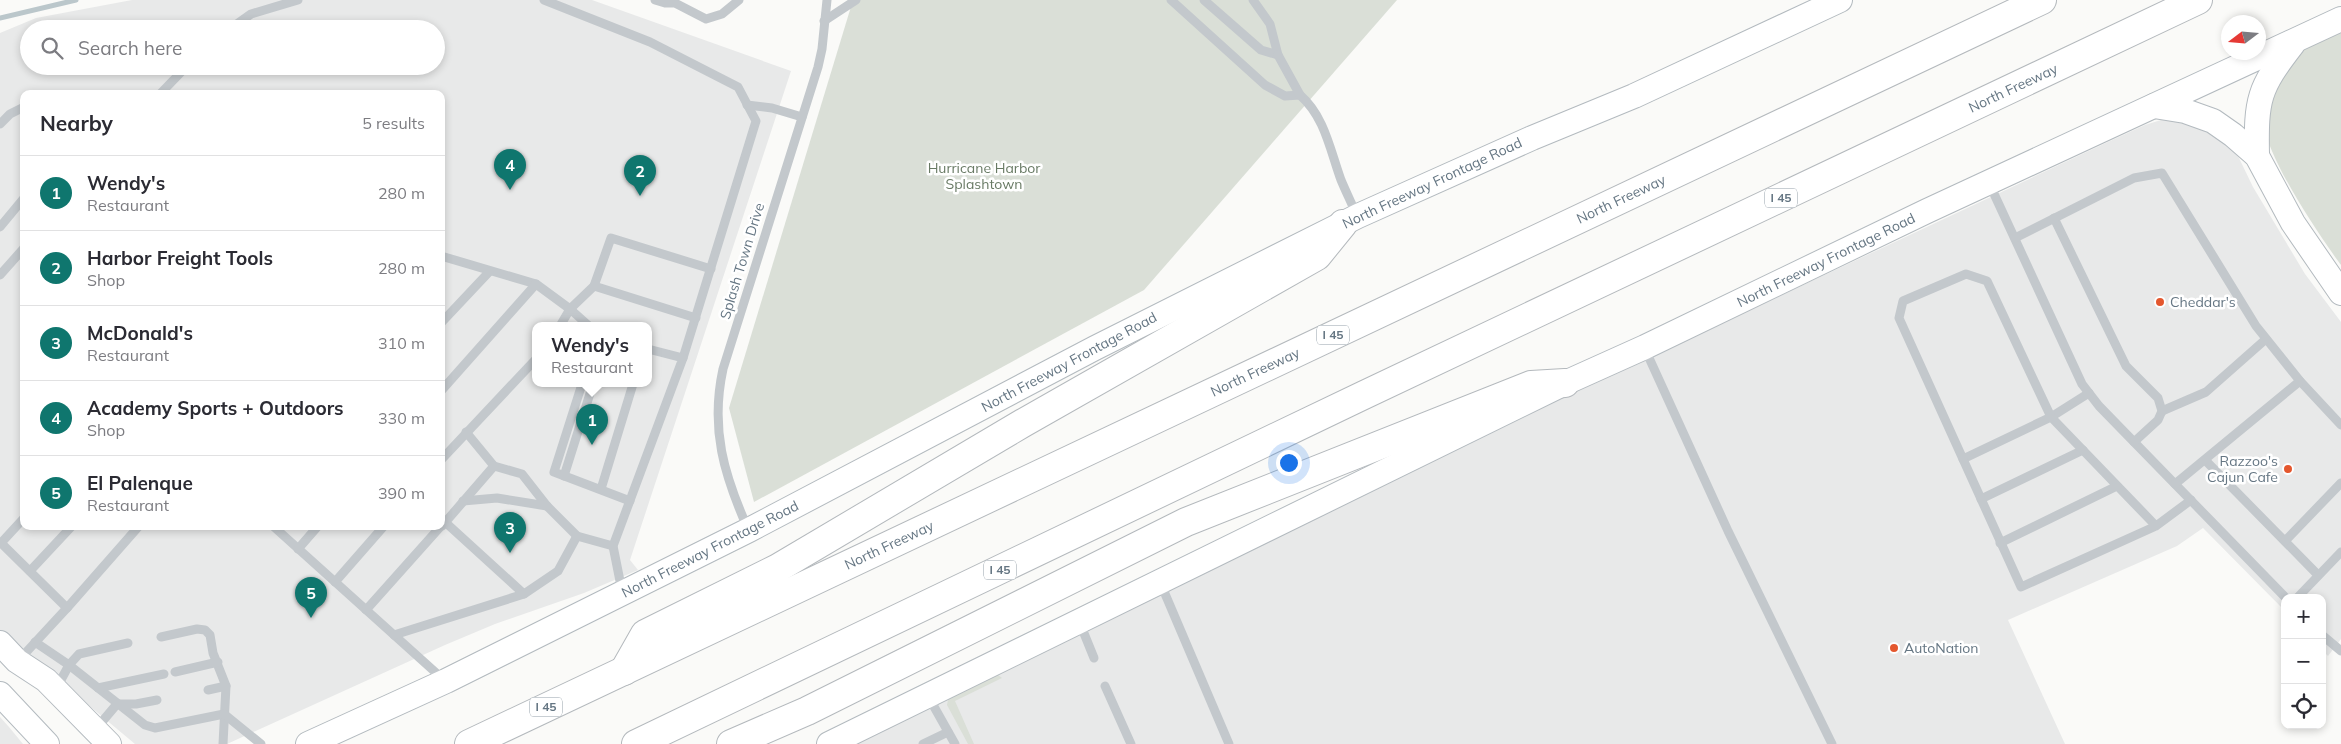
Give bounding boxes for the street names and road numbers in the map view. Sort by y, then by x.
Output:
street label: North Freeway [1966,59,2061,117]
street label: North Freeway Frontage Road [1339,133,1525,233]
street label: North Freeway [1574,170,1669,228]
road number: I 45 [1765,188,1797,208]
street label: Splash Town Drive [716,201,768,321]
street label: North Freeway Frontage Road [1734,209,1918,311]
street label: North Freeway Frontage Road [978,308,1160,416]
road number: I 45 [1317,326,1349,344]
street label: North Freeway [1208,343,1303,401]
street label: North Freeway Frontage Road [618,496,802,602]
street label: North Freeway [842,516,937,574]
road number: I 45 [984,560,1016,580]
road number: I 45 [530,698,562,716]

